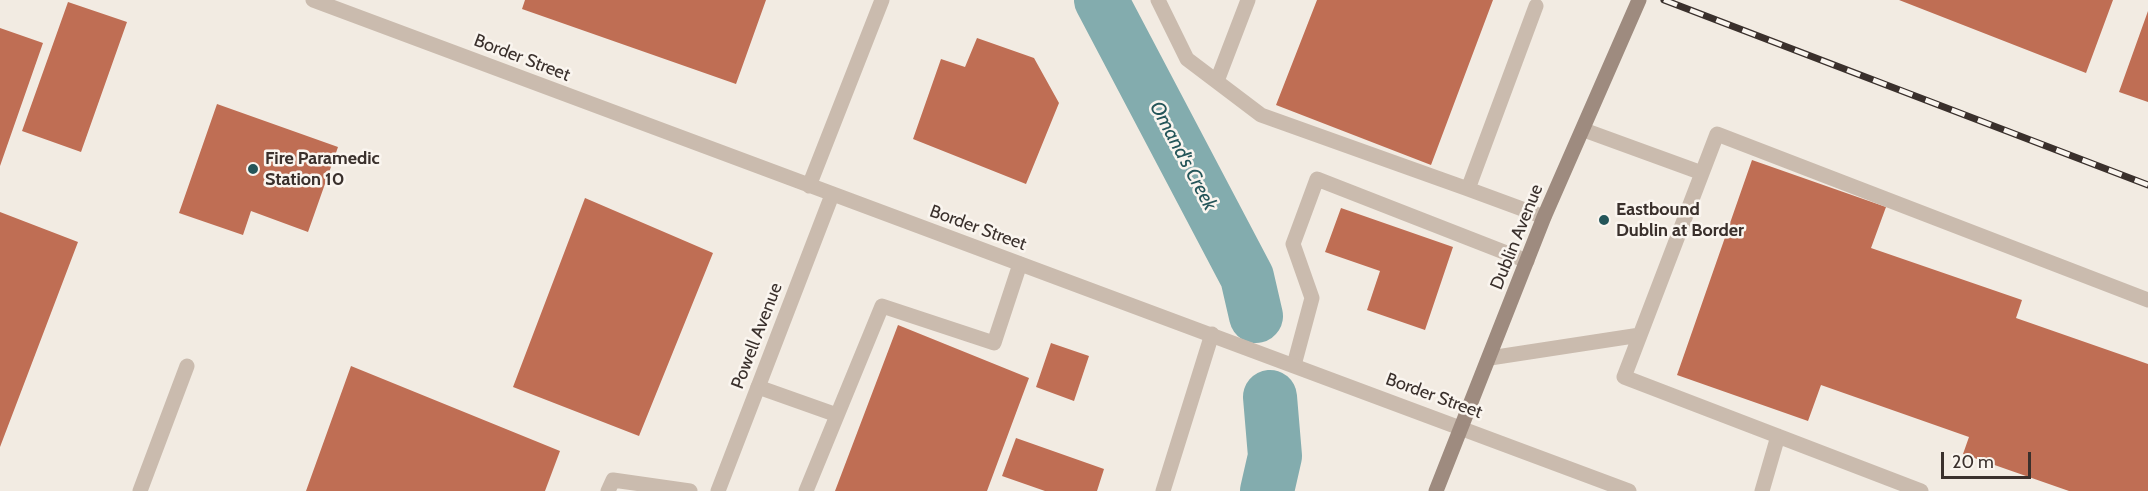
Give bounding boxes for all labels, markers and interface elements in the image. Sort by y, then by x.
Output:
street label: Border Street [471,30,573,86]
water label: Omand's Creek [1144,97,1222,215]
place label: Fire Paramedic Station 10 [265,148,380,190]
marker: Fire Paramedic Station 10 [246,162,260,176]
street label: Dublin Avenue [1486,181,1548,293]
place label: Eastbound Dublin at Border [1616,199,1744,242]
street label: Border Street [927,201,1029,255]
marker: Eastbound Dublin at Border [1597,213,1611,227]
street label: Powell Avenue [727,280,787,392]
street label: Border Street [1383,369,1485,423]
scale bar [1944,440,2034,478]
text: 20 m [1952,451,1994,473]

